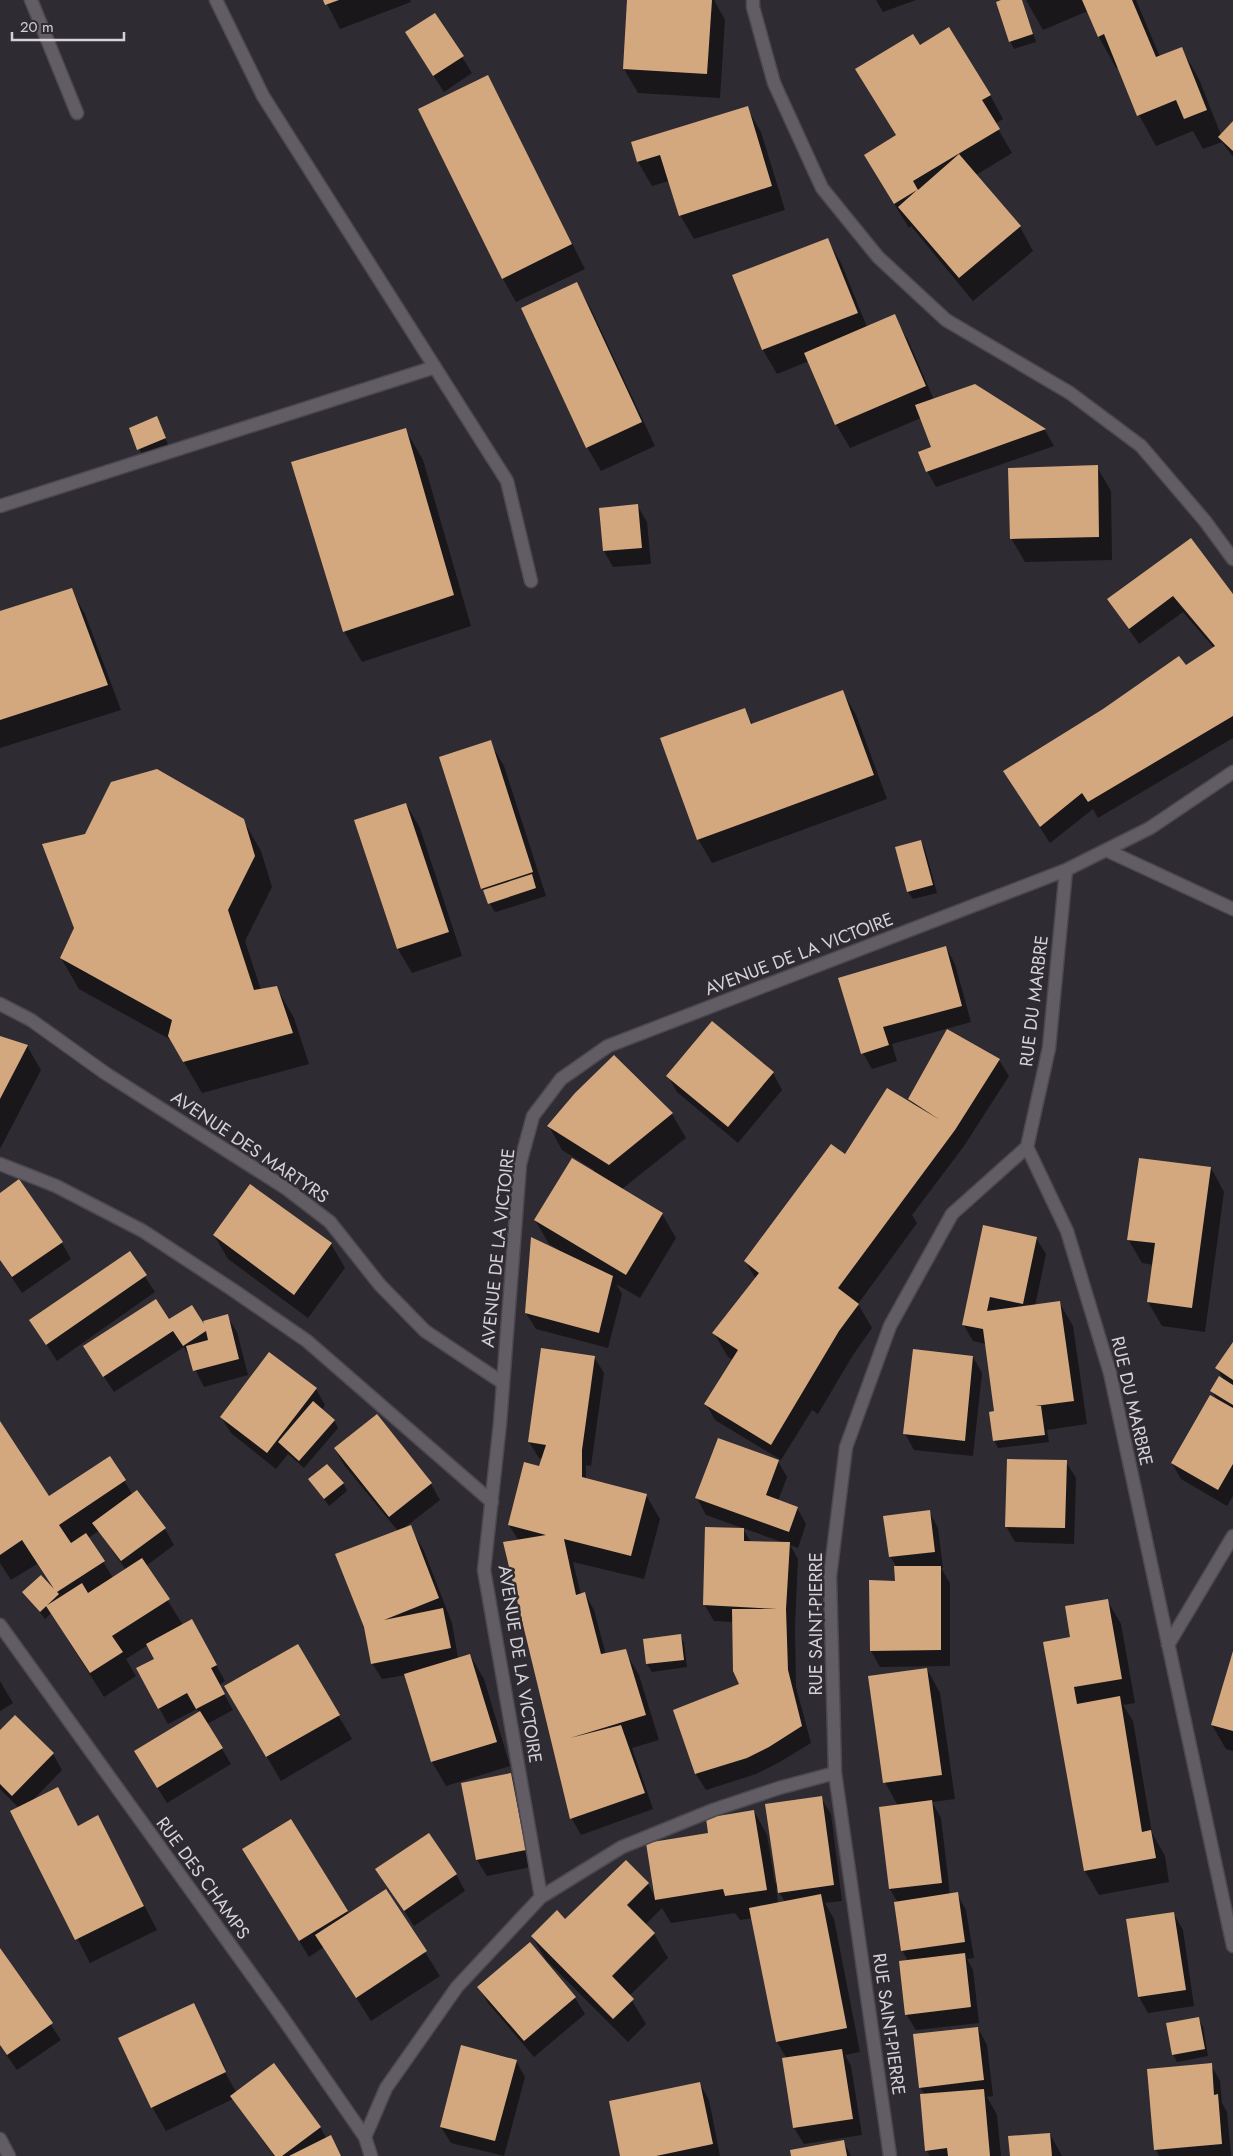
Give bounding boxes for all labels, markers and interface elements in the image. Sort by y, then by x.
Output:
scale bar [12,10,125,42]
text: 20 m [20,16,54,38]
street label: AVENUE DE LA VICTOIRE [701,906,897,1002]
street label: RUE DU MARBRE [1013,934,1055,1068]
street label: AVENUE DES MARTYRS [166,1084,334,1210]
street label: AVENUE DE LA VICTOIRE [475,1147,521,1349]
street label: RUE DU MARBRE [1104,1334,1160,1468]
street label: RUE SAINT-PIERRE [803,1552,829,1696]
street label: AVENUE DE LA VICTOIRE [492,1563,548,1765]
street label: RUE DES CHAMPS [150,1812,256,1945]
street label: RUE SAINT-PIERRE [866,1951,912,2097]

